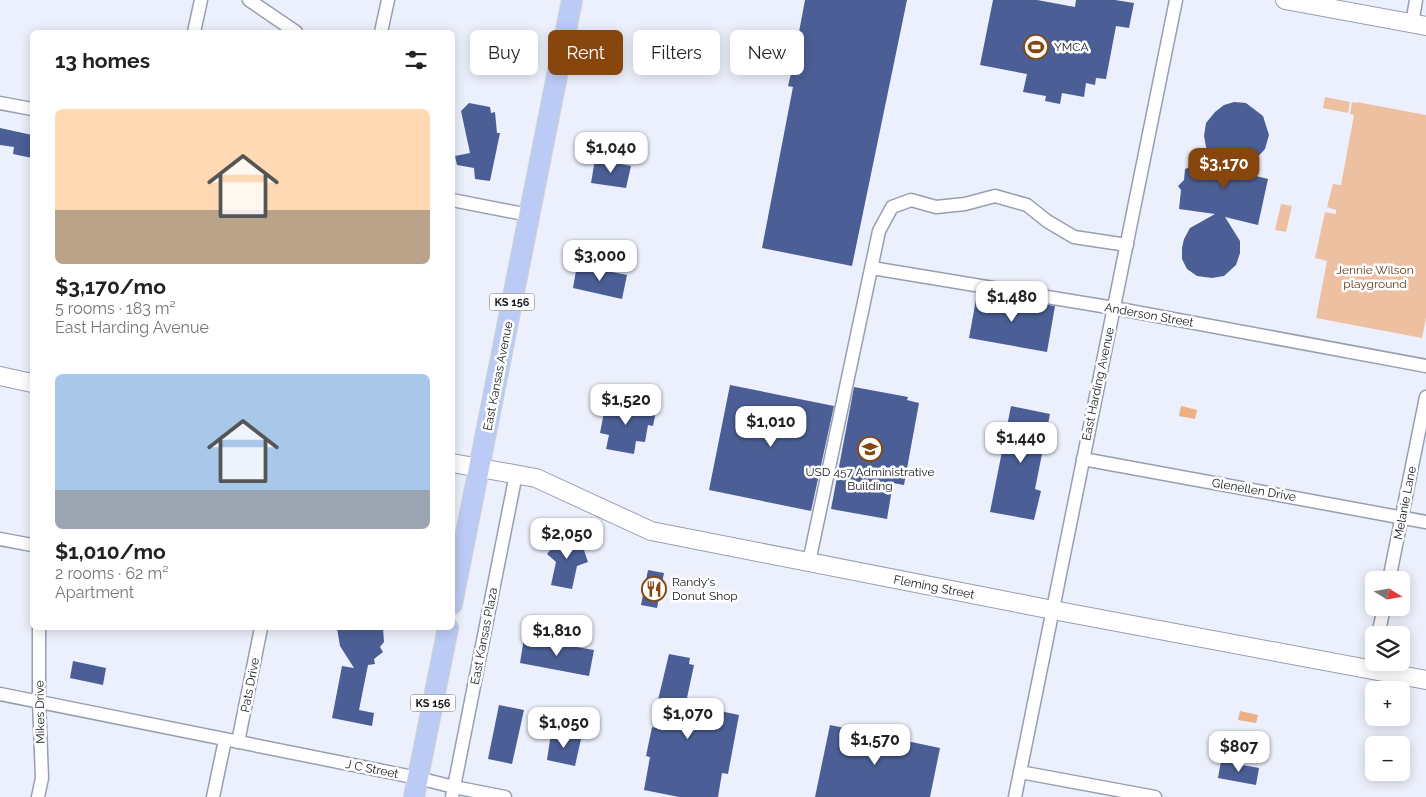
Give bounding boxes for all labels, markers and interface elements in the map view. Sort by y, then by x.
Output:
chip: Buy [470,30,538,75]
chip: Rent [548,30,623,75]
chip: Filters [633,30,720,75]
chip: New [730,30,804,75]
sports icon: YMCA [1023,34,1049,60]
place label: YMCA [1054,40,1089,54]
icon: filters [402,46,430,74]
text: 13 homes [55,48,150,73]
pin: $1,040 [570,132,652,174]
text: $1,040 [586,138,636,157]
icon: home [198,141,288,231]
pin: $3,170 [1183,148,1265,190]
text: $3,170 [1199,154,1249,173]
pin: $3,000 [559,240,641,282]
text: $3,000 [574,246,626,265]
park label: Jennie Wilson playground [1336,263,1414,291]
text: $3,170/mo [55,274,166,299]
pin: $1,480 [971,280,1053,323]
text: $1,480 [987,287,1037,306]
road number: KS 156 [490,294,534,310]
text: 5 rooms · 183 m² [55,299,176,318]
street label: Anderson Street [1103,300,1195,330]
text: East Harding Avenue [55,318,209,337]
street label: East Kansas Avenue [481,320,515,432]
street label: East Harding Avenue [1079,326,1117,442]
pin: $1,520 [585,384,667,426]
text: $1,520 [601,390,651,409]
icon: home [198,406,288,496]
pin: $1,010 [730,406,812,448]
text: $1,010 [746,412,796,431]
pin: $1,440 [980,422,1062,464]
text: $1,440 [996,428,1046,447]
school or university icon: USD 457 Administrative Building [857,436,883,462]
place label: USD 457 Administrative Building [805,465,935,493]
street label: Melanie Lane [1391,465,1419,541]
street label: Glenellen Drive [1211,476,1297,504]
pin: $2,050 [526,518,608,560]
text: $2,050 [541,524,593,543]
text: $1,010/mo [55,539,166,564]
text: 2 rooms · 62 m² [55,564,168,583]
north arrow [1365,571,1410,616]
map controls [1365,571,1410,781]
street label: Fleming Street [893,572,975,602]
place label: Randy's Donut Shop [672,575,738,603]
restaurant icon: Randy's Donut Shop [641,576,667,602]
text: Apartment [55,583,134,602]
street label: East Kansas Plaza [468,586,500,686]
pin: $1,810 [516,614,598,657]
text: $1,810 [532,621,582,640]
button: layers [1365,626,1410,671]
street label: Pats Drive [238,656,262,714]
street label: Mikes Drive [32,680,48,744]
button: + [1365,681,1410,726]
road number: KS 156 [410,694,456,711]
pin: $1,070 [647,698,729,740]
text: $1,070 [663,704,713,723]
pin: $1,050 [523,706,605,749]
text: $1,050 [539,713,589,732]
pin: $1,570 [834,724,916,766]
text: $1,570 [850,730,900,749]
pin: $807 [1209,730,1269,773]
button: − [1365,736,1410,781]
text: $807 [1220,737,1258,756]
street label: J C Street [344,757,400,781]

